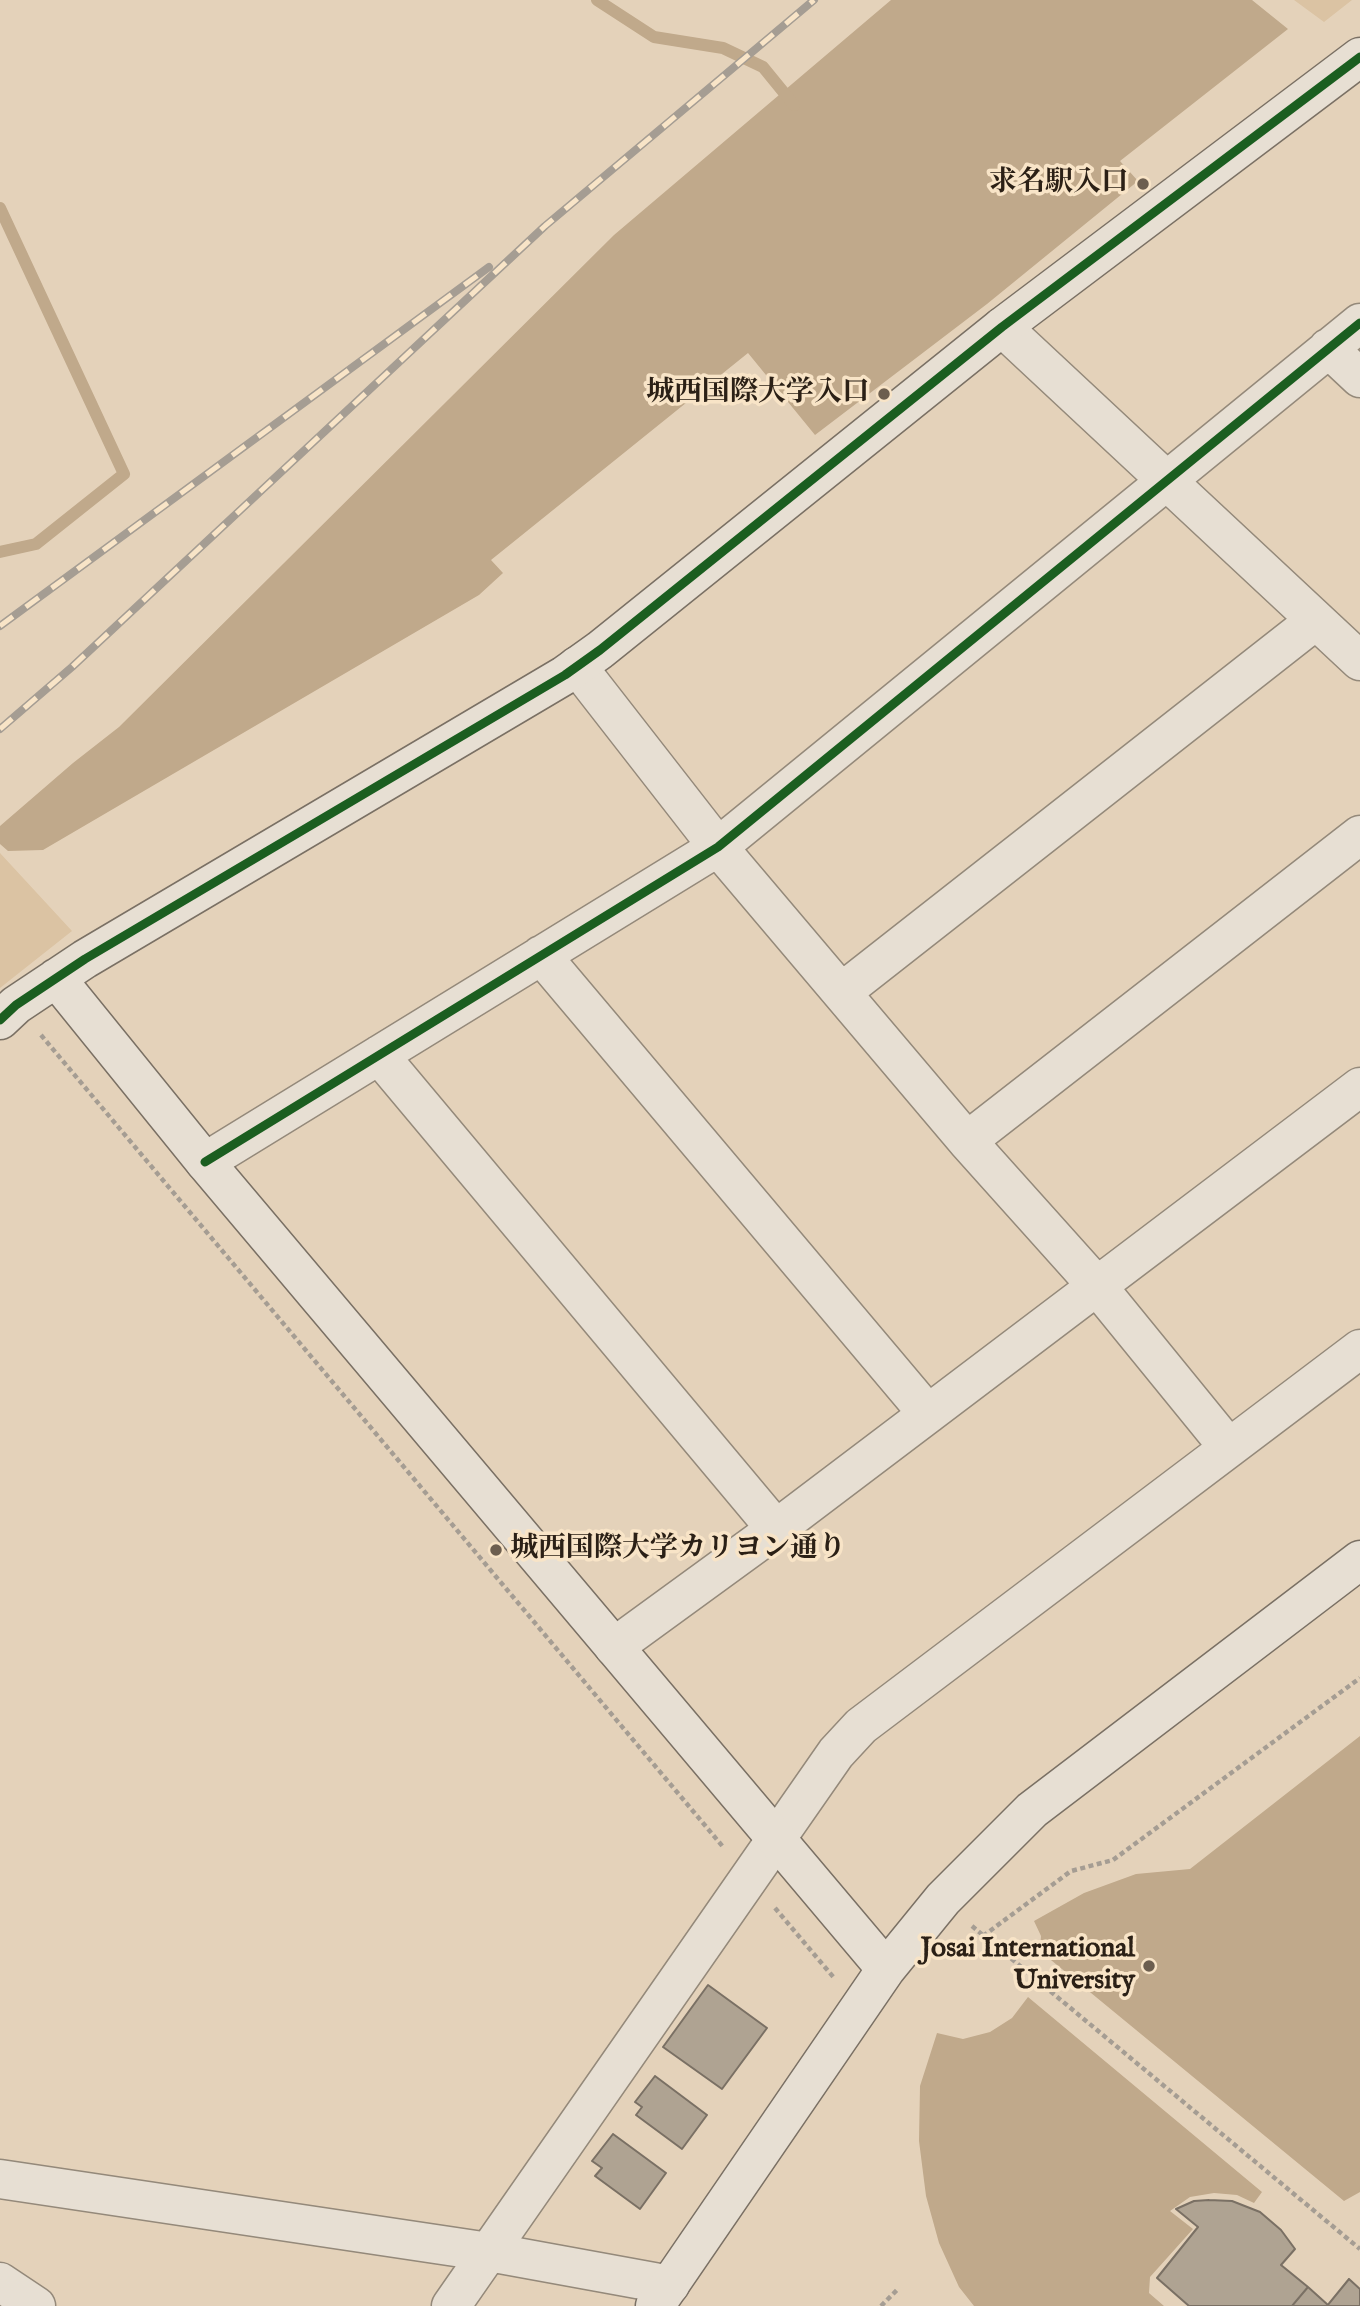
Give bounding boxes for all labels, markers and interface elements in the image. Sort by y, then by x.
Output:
place label: 求名駅入口 [989,167,1129,201]
marker: 求名駅入口 [1135,176,1151,192]
place label: 城西国際大学入口 [646,377,870,411]
marker: 城西国際大学入口 [876,386,892,402]
place label: 城西国際大学カリヨン通り [510,1533,846,1567]
marker: 城西国際大学カリヨン通り [488,1542,504,1558]
place label: Josai International University [920,1933,1135,1999]
marker: Josai International University [1141,1958,1157,1974]

